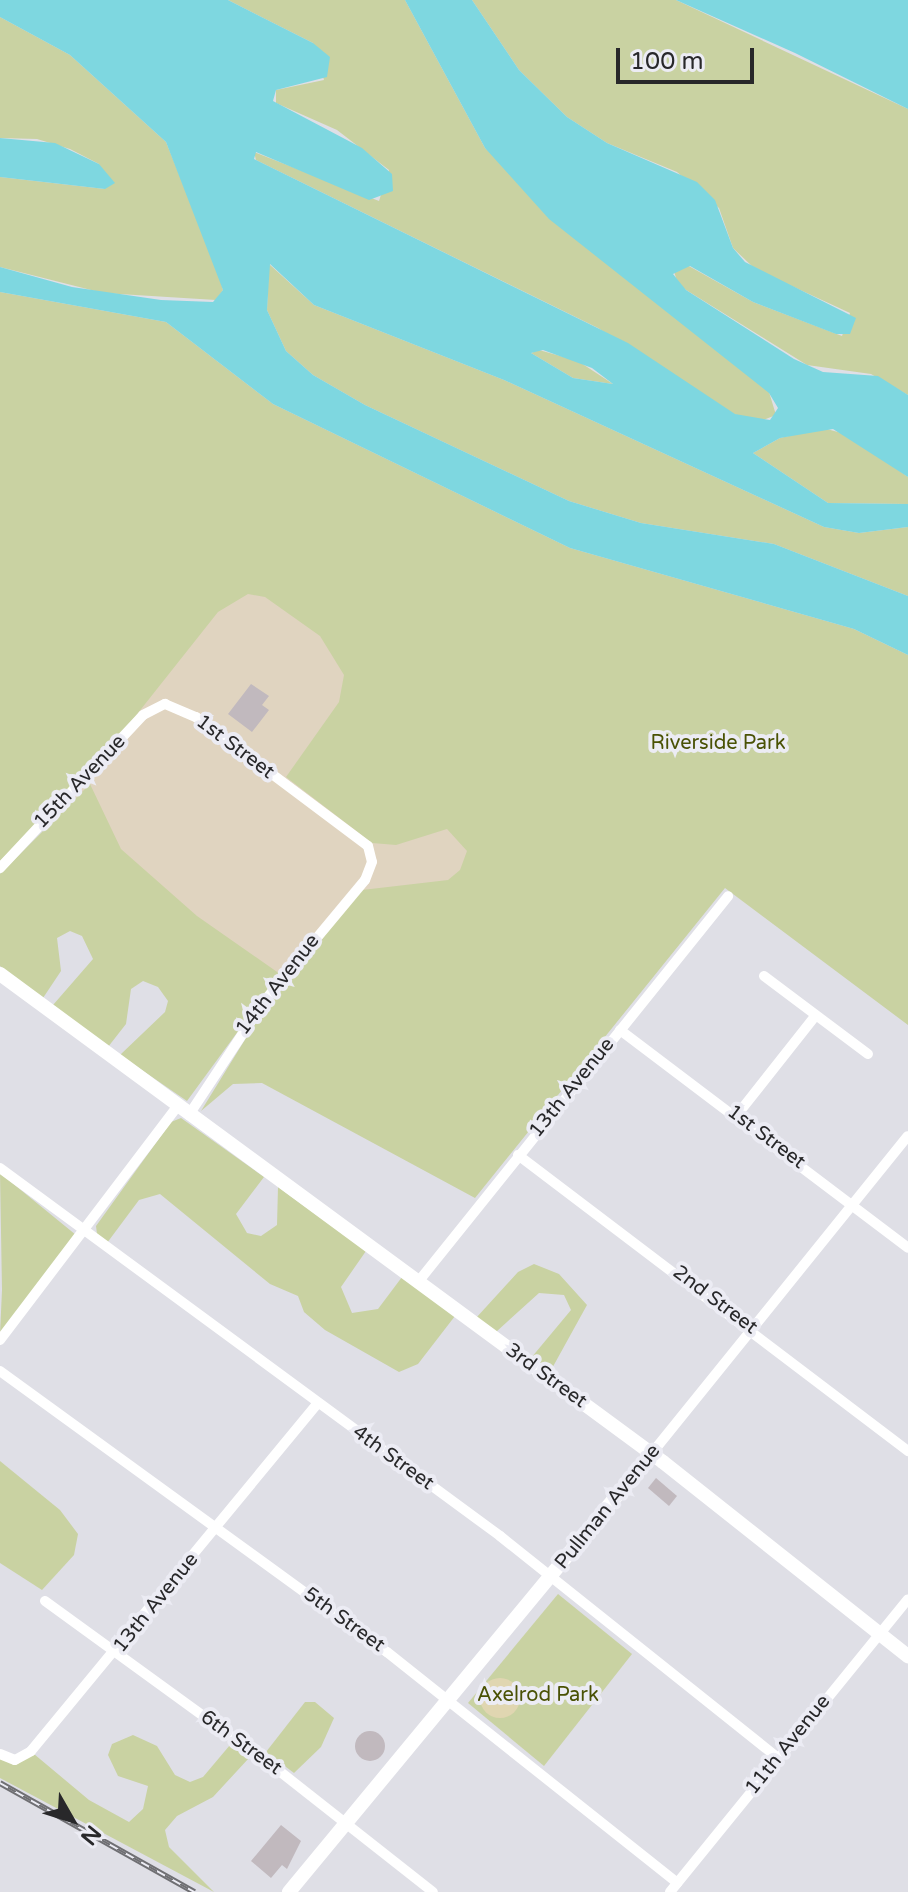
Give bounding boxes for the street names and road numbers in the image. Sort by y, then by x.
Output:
street label: 1st Street [191,710,279,784]
street label: 15th Avenue [29,730,131,834]
street label: 14th Avenue [231,930,325,1040]
street label: 13th Avenue [524,1033,620,1143]
street label: 1st Street [722,1100,810,1174]
street label: 2nd Street [668,1260,762,1340]
street label: 3rd Street [501,1338,591,1414]
street label: 4th Street [348,1420,438,1496]
street label: Pullman Avenue [550,1440,666,1574]
street label: 13th Avenue [108,1548,204,1658]
street label: 5th Street [299,1582,389,1658]
street label: 11th Avenue [740,1690,836,1800]
street label: 6th Street [196,1705,286,1781]

